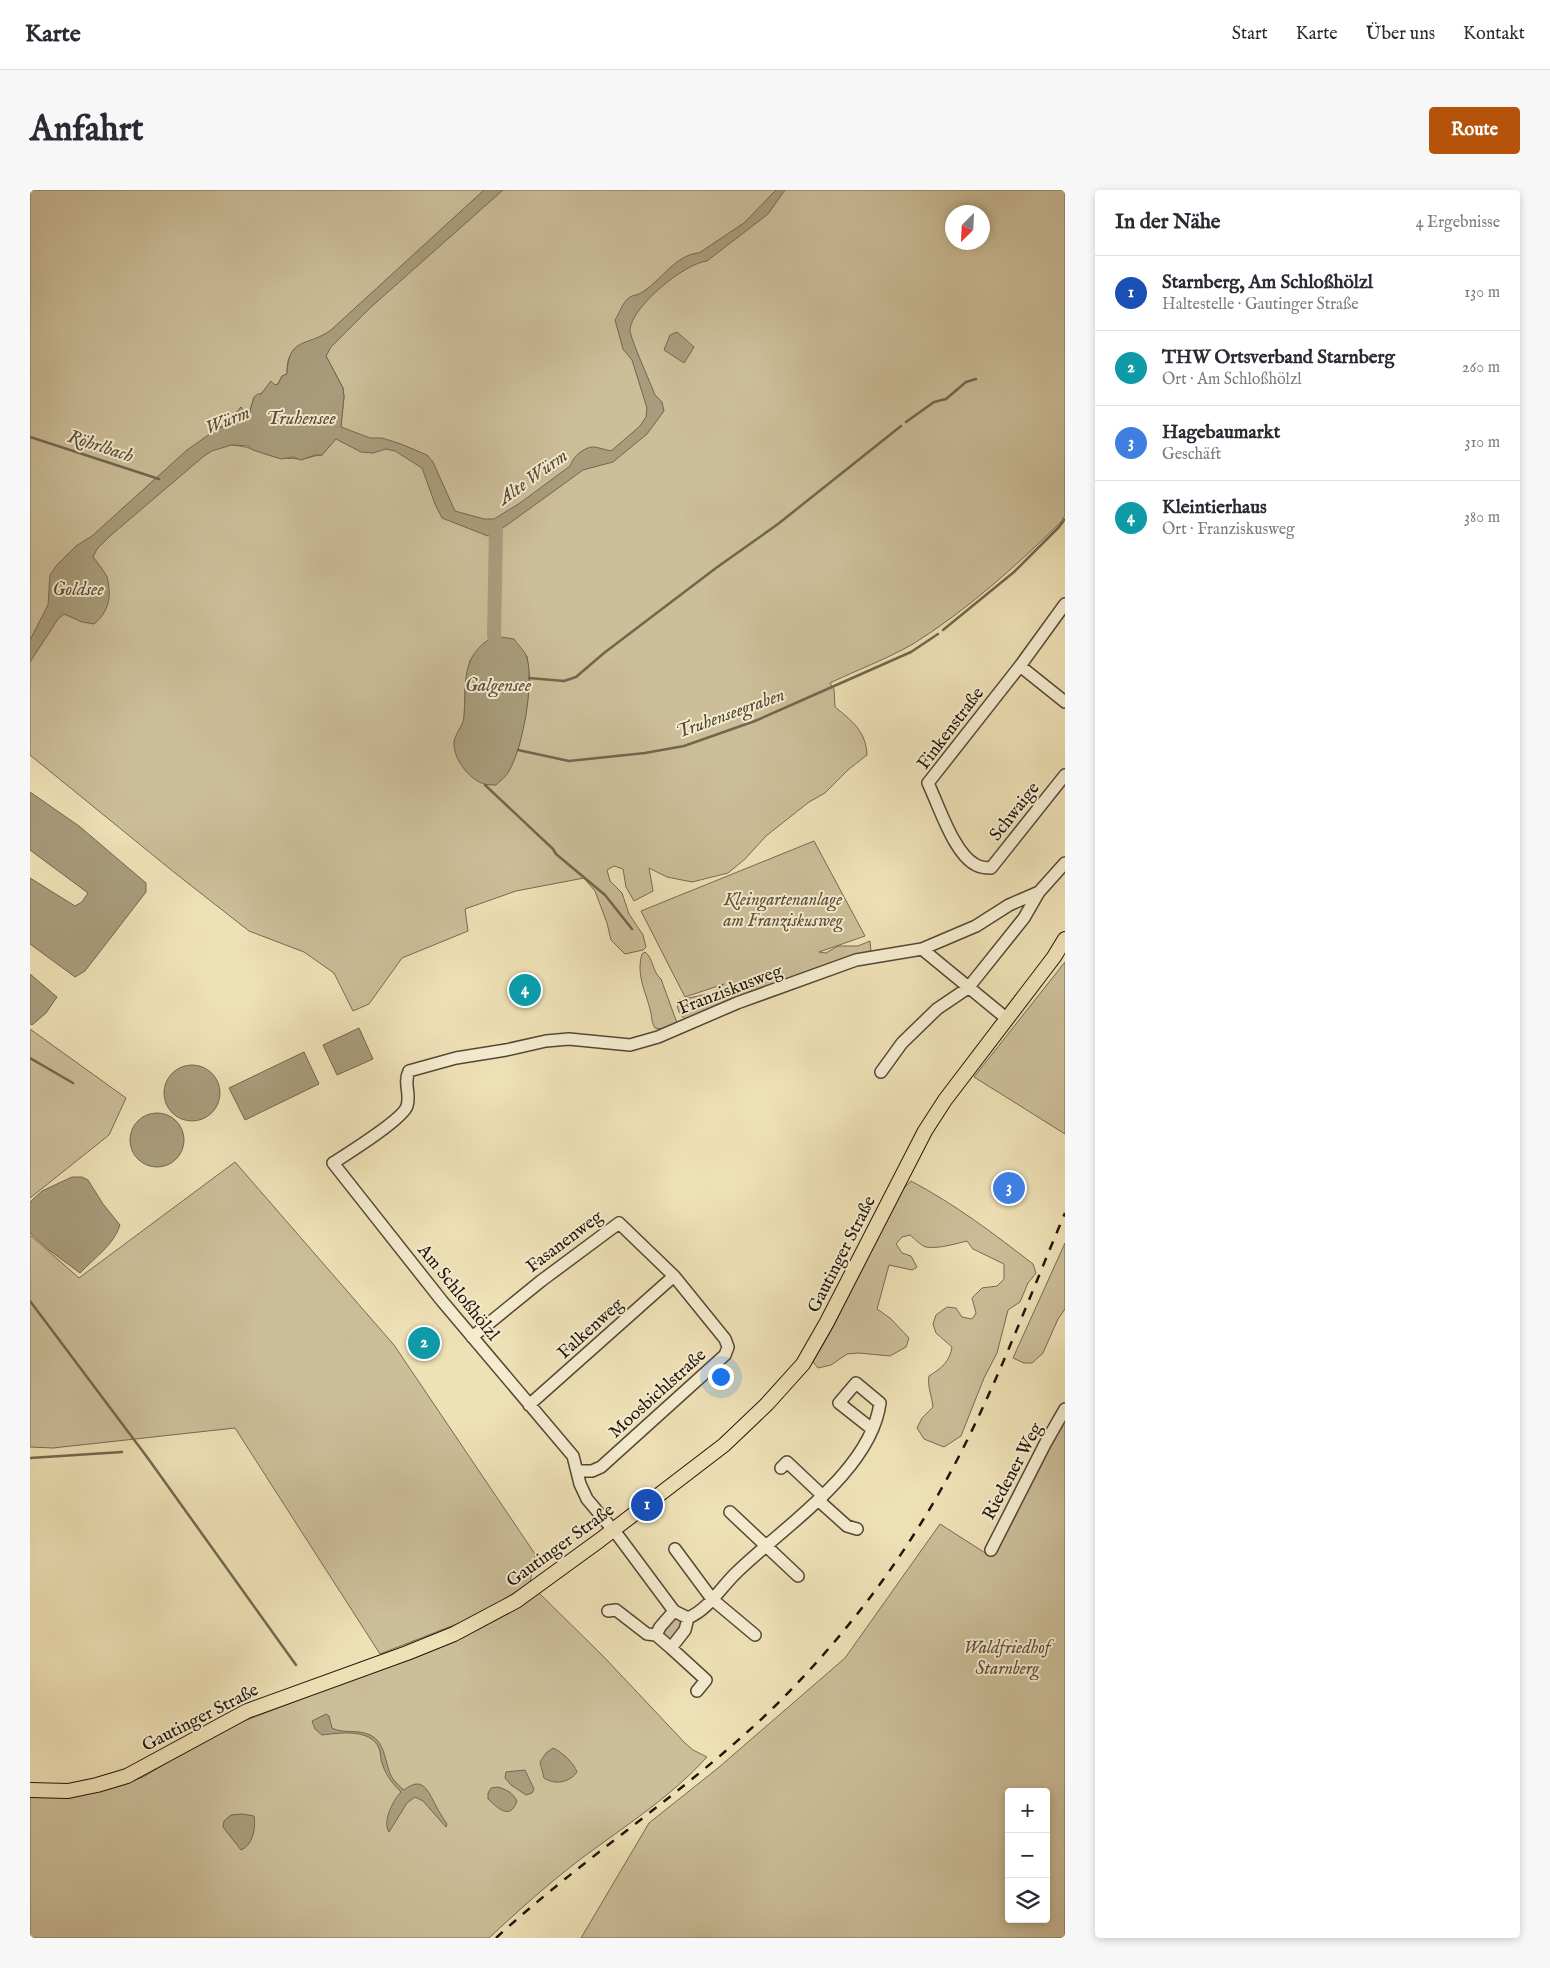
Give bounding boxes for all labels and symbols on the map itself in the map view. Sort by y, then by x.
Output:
north arrow [945,205,990,250]
water label: Würm [202,401,254,441]
water label: Truhensee [266,407,336,431]
water label: Röhrlbach [64,425,136,469]
water label: Alte Würm [492,444,573,512]
water label: Goldsee [52,578,104,602]
water label: Galgensee [465,674,532,698]
water label: Truhenseegraben [673,683,788,745]
street label: Finkenstraße [913,683,990,775]
street label: Schwaige [985,778,1045,846]
park label: Kleingartenanlage am Franziskusweg [722,889,844,933]
street label: Franziskusweg [675,960,786,1021]
pin: 4 [509,971,541,1009]
pin: 3 [993,1169,1025,1207]
street label: Gautinger Straße [803,1192,882,1317]
street label: Fasanenweg [522,1206,608,1278]
street label: Am Schloßhölzl [411,1239,504,1346]
street label: Falkenweg [553,1293,629,1365]
pin: 2 [408,1324,440,1362]
street label: Moosbichlstraße [604,1344,712,1444]
your location [708,1364,734,1390]
street label: Riedener Weg [978,1419,1049,1524]
pin: 1 [631,1486,663,1524]
street label: Gautinger Straße [502,1499,619,1593]
park label: Waldfriedhof Starnberg [964,1637,1055,1681]
street label: Gautinger Straße [138,1679,263,1758]

